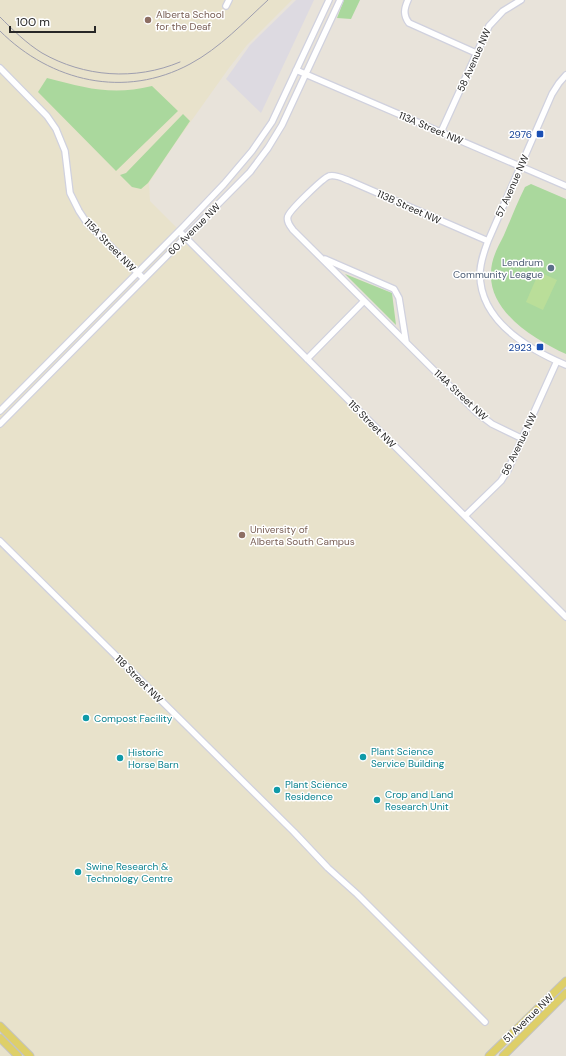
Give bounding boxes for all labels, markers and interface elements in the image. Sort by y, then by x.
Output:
scale bar [10,8,95,34]
place label: Alberta School for the Deaf [156,8,224,33]
text: 100 m [16,14,50,30]
marker: Alberta School for the Deaf [143,15,153,25]
street label: 58 Avenue NW [454,26,494,94]
street label: 113A Street NW [397,109,465,148]
place label: 2976 [509,128,532,141]
marker: 2976 [535,129,545,139]
street label: 57 Avenue NW [492,152,532,219]
street label: 113B Street NW [375,187,443,227]
street label: 60 Avenue NW [165,200,223,258]
street label: 115A Street NW [81,216,139,274]
place label: Lendrum Community League [453,256,543,281]
marker: Lendrum Community League [546,263,556,273]
place label: 2923 [509,341,532,354]
marker: 2923 [535,342,545,352]
street label: 114A Street NW [431,367,491,424]
street label: 115 Street NW [345,397,399,451]
street label: 56 Avenue NW [498,410,540,478]
place label: University of Alberta South Campus [250,523,355,548]
marker: University of Alberta South Campus [237,530,247,540]
street label: 118 Street NW [112,652,166,706]
place label: Compost Facility [94,712,173,725]
marker: Compost Facility [81,713,91,723]
place label: Plant Science Service Building [371,745,445,770]
place label: Historic Horse Barn [128,746,179,771]
marker: Plant Science Service Building [358,752,368,762]
marker: Historic Horse Barn [115,753,125,763]
place label: Plant Science Residence [285,778,348,803]
marker: Plant Science Residence [272,785,282,795]
place label: Crop and Land Research Unit [385,788,453,813]
marker: Crop and Land Research Unit [372,795,382,805]
place label: Swine Research & Technology Centre [86,860,173,885]
marker: Swine Research & Technology Centre [73,867,83,877]
street label: 51 Avenue NW [500,990,556,1045]

